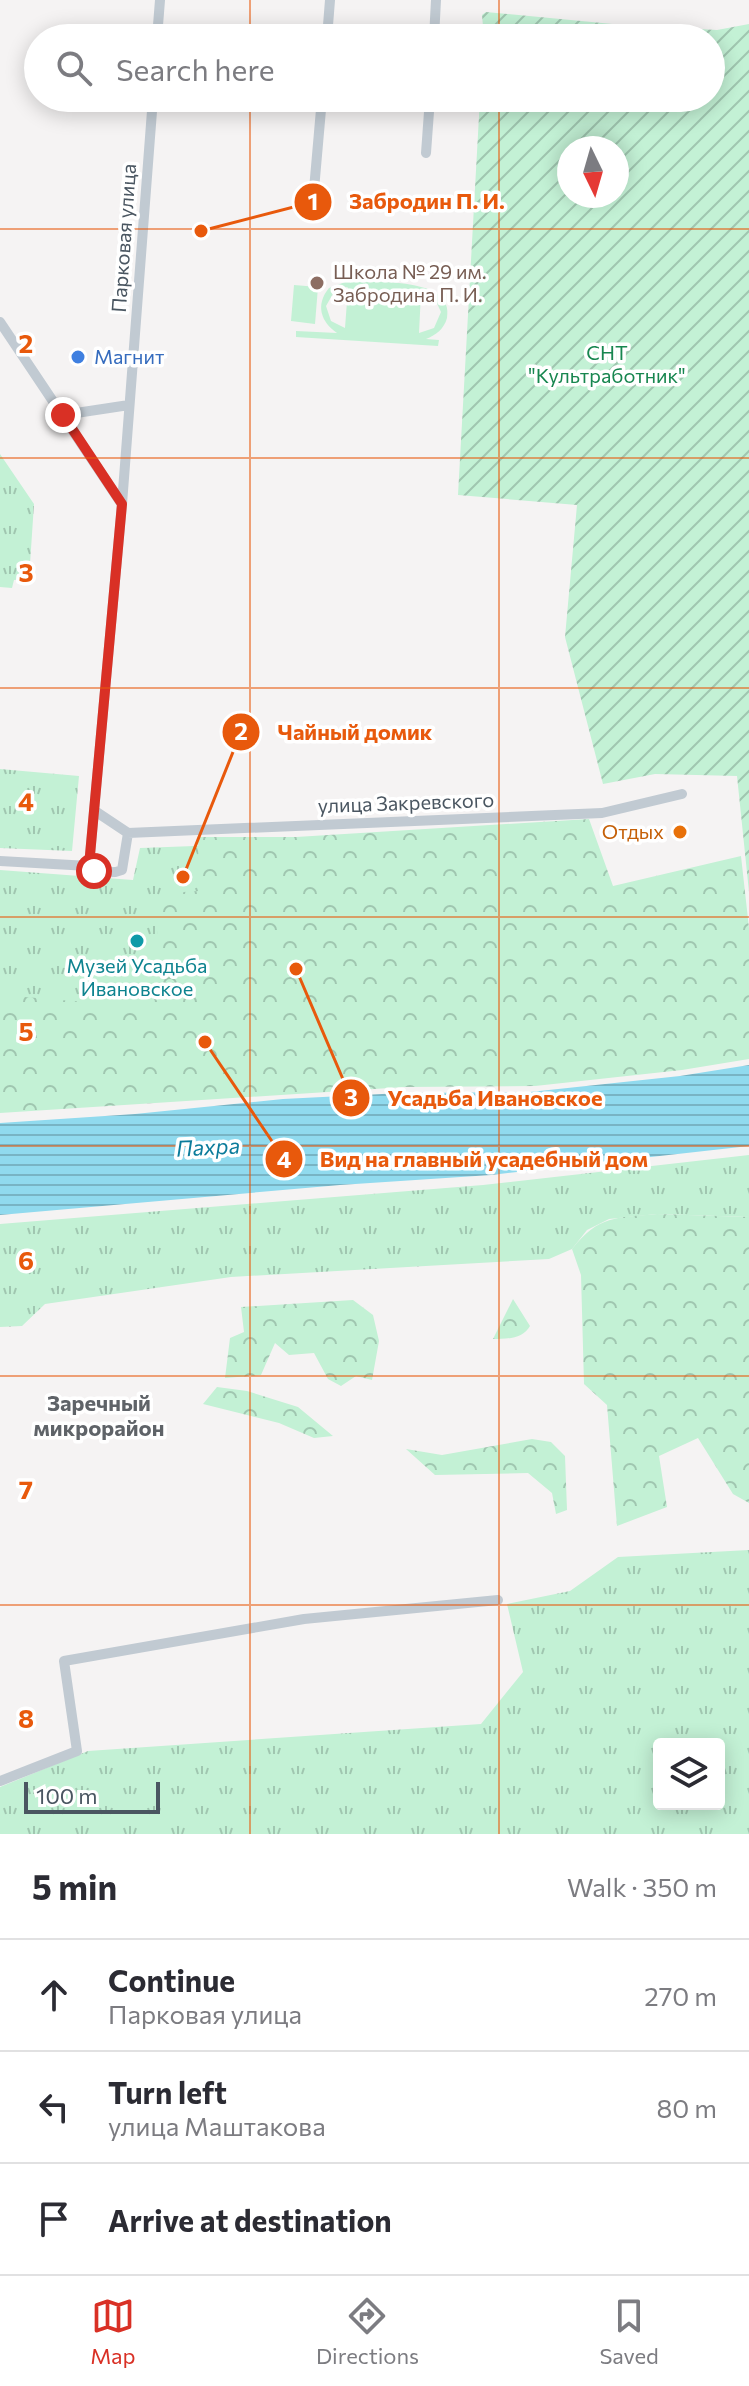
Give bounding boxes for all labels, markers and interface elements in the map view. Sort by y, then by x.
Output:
search box [24,24,725,112]
icon: search [52,46,96,90]
text: Search here [116,50,275,87]
north arrow [557,136,629,208]
street label: Парковая улица [106,163,140,313]
callout: Забродин П. И. [293,179,521,225]
text: 1 [308,186,318,215]
text: Забродин П. И. [349,187,505,214]
place label: Школа № 29 им. Забродина П. И. [333,259,486,306]
marker: Школа № 29 им. Забродина П. И. [308,274,326,292]
text: 2 [19,327,33,358]
park label: СНТ "Культработник" [528,340,686,387]
place label: Магнит [94,344,164,368]
marker: Магнит [69,348,87,366]
route end [45,397,81,433]
text: 3 [18,556,34,587]
callout: Чайный домик [221,709,448,755]
text: 2 [234,716,248,745]
text: Чайный домик [278,718,433,745]
text: 4 [18,785,34,816]
street label: улица Закревского [317,787,495,817]
place label: Отдых [602,819,664,843]
marker: Отдых [671,823,689,841]
route start [76,853,112,889]
marker: Музей Усадьба Ивановское [128,932,146,950]
place label: Музей Усадьба Ивановское [67,953,207,1000]
text: 5 [18,1015,34,1046]
callout: Усадьба Ивановское [331,1075,618,1121]
text: 3 [344,1082,358,1111]
text: Усадьба Ивановское [388,1084,602,1111]
water label: Пахра [175,1131,241,1162]
callout: Вид на главный усадебный дом [264,1136,664,1182]
text: 4 [277,1144,292,1173]
text: Вид на главный усадебный дом [320,1145,648,1172]
text: 6 [18,1244,34,1275]
district label: Заречный микрорайон [34,1389,164,1441]
text: 7 [19,1473,33,1504]
text: 8 [18,1702,34,1733]
map controls [653,1738,725,1810]
button: layers [653,1738,725,1810]
scale bar [24,1778,160,1814]
text: 100 m [36,1782,98,1809]
text: 5 min [32,1865,117,1907]
text: Walk · 350 m [567,1871,717,1902]
text: Continue [108,1961,235,1998]
icon: ahead [32,1973,76,2017]
text: 270 m [644,1980,717,2011]
text: Парковая улица [108,1998,302,2029]
text: Turn left [108,2073,227,2110]
icon: left [32,2085,76,2129]
text: 80 m [657,2092,717,2123]
text: улица Маштакова [108,2110,326,2141]
icon: arrive [32,2197,76,2241]
text: Arrive at destination [108,2201,392,2238]
tab: Map [90,2294,136,2369]
tab: Directions [316,2294,419,2369]
tab: Saved [599,2294,659,2369]

